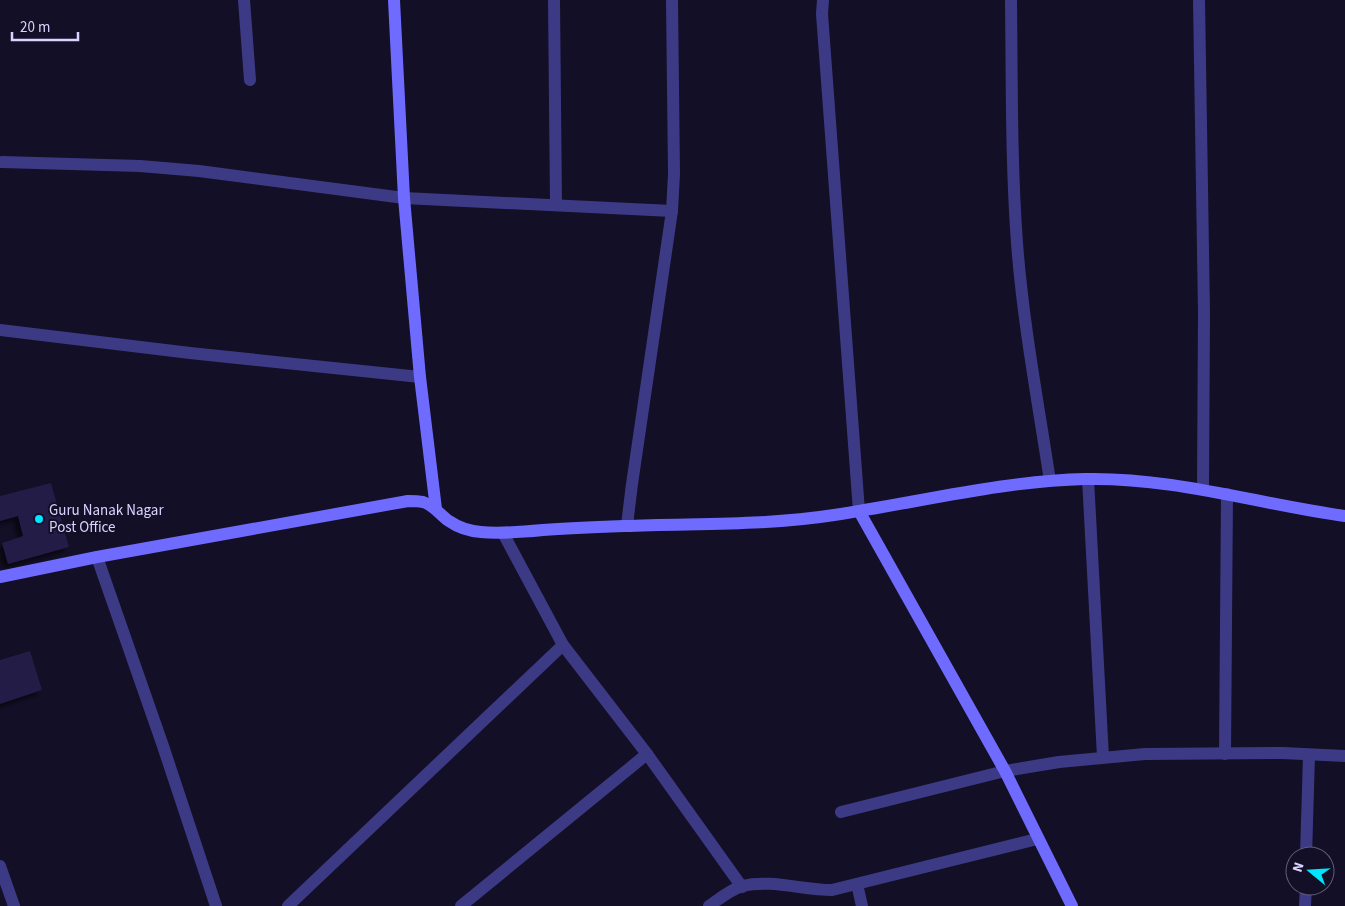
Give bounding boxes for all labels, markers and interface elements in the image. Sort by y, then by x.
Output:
scale bar [12,10,79,42]
text: 20 m [20,17,50,38]
place label: Guru Nanak Nagar Post Office [49,500,164,538]
marker: Guru Nanak Nagar Post Office [33,513,45,525]
north arrow [1285,846,1335,896]
text: N [1288,860,1310,875]

